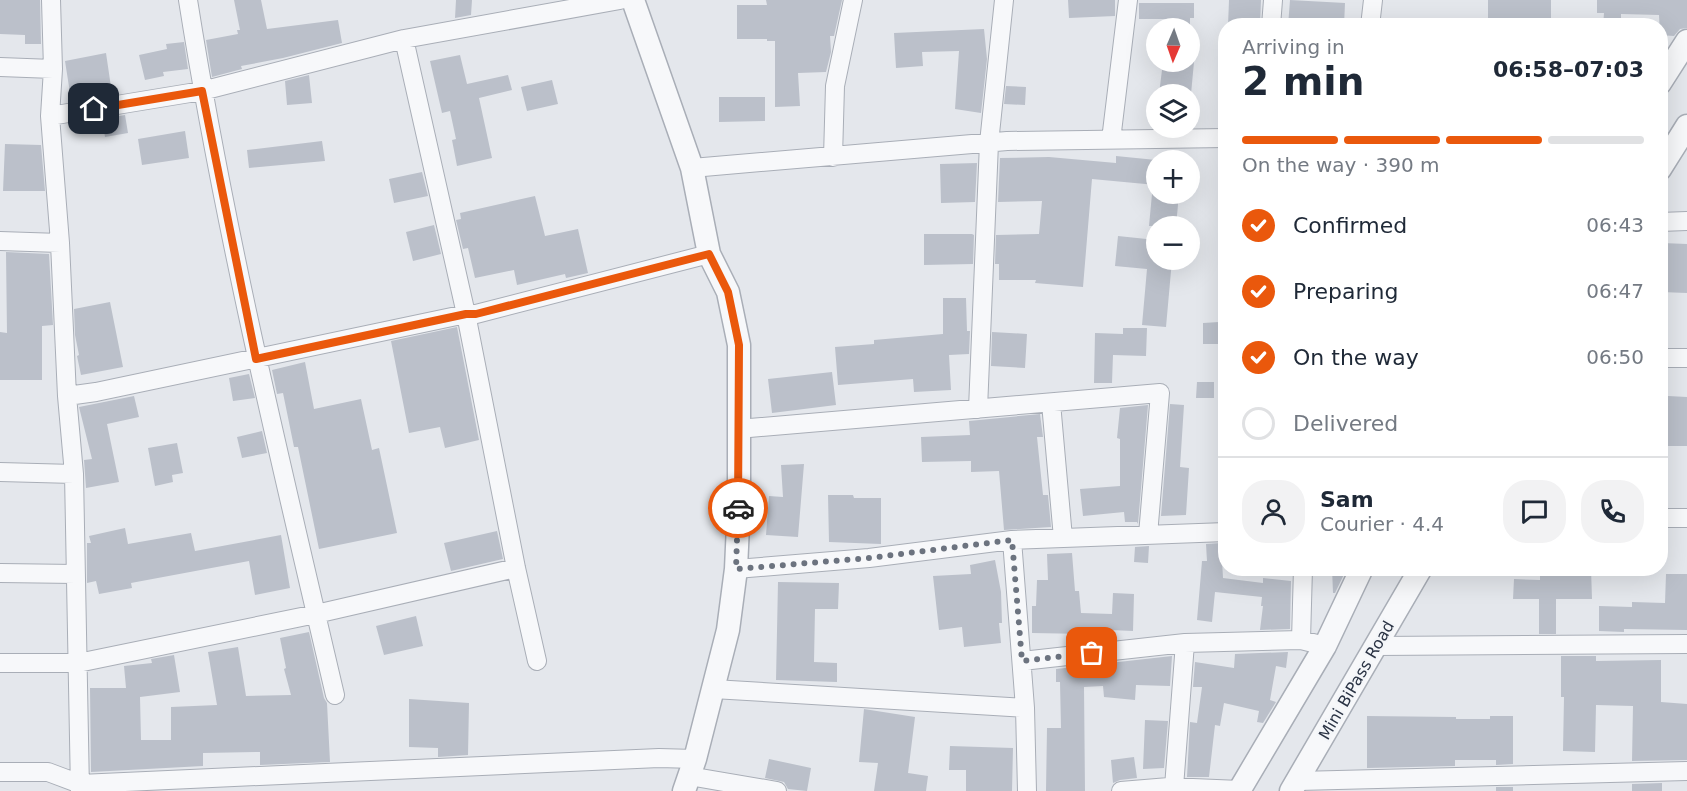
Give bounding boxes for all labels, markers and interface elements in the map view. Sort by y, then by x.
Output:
north arrow [1146,18,1200,72]
map controls [1146,18,1200,270]
text: Arriving in [1242,35,1345,59]
text: 06:58–07:03 [1493,57,1644,82]
text: 2 min [1242,59,1364,104]
pin [68,83,119,134]
button: layers [1146,84,1200,138]
icon: home [77,92,110,125]
button: + [1146,150,1200,204]
text: On the way · 390 m [1242,153,1440,177]
icon: check [1242,209,1275,242]
text: Confirmed [1293,213,1407,238]
text: 06:43 [1586,213,1644,237]
button: − [1146,216,1200,270]
icon: check [1242,275,1275,308]
text: Preparing [1293,279,1399,304]
text: 06:47 [1586,279,1644,303]
icon: check [1242,341,1275,374]
text: On the way [1293,345,1419,370]
text: 06:50 [1586,345,1644,369]
text: Delivered [1293,411,1398,436]
courier [708,478,768,538]
button: person [1242,480,1305,543]
button: chat [1503,480,1566,543]
button: phone [1581,480,1644,543]
text: Sam [1320,487,1374,512]
icon: car [722,492,755,525]
text: Courier · 4.4 [1320,512,1444,536]
street label: Mini BiPass Road [1315,617,1398,743]
pin [1066,627,1117,678]
icon: bag [1075,636,1108,669]

